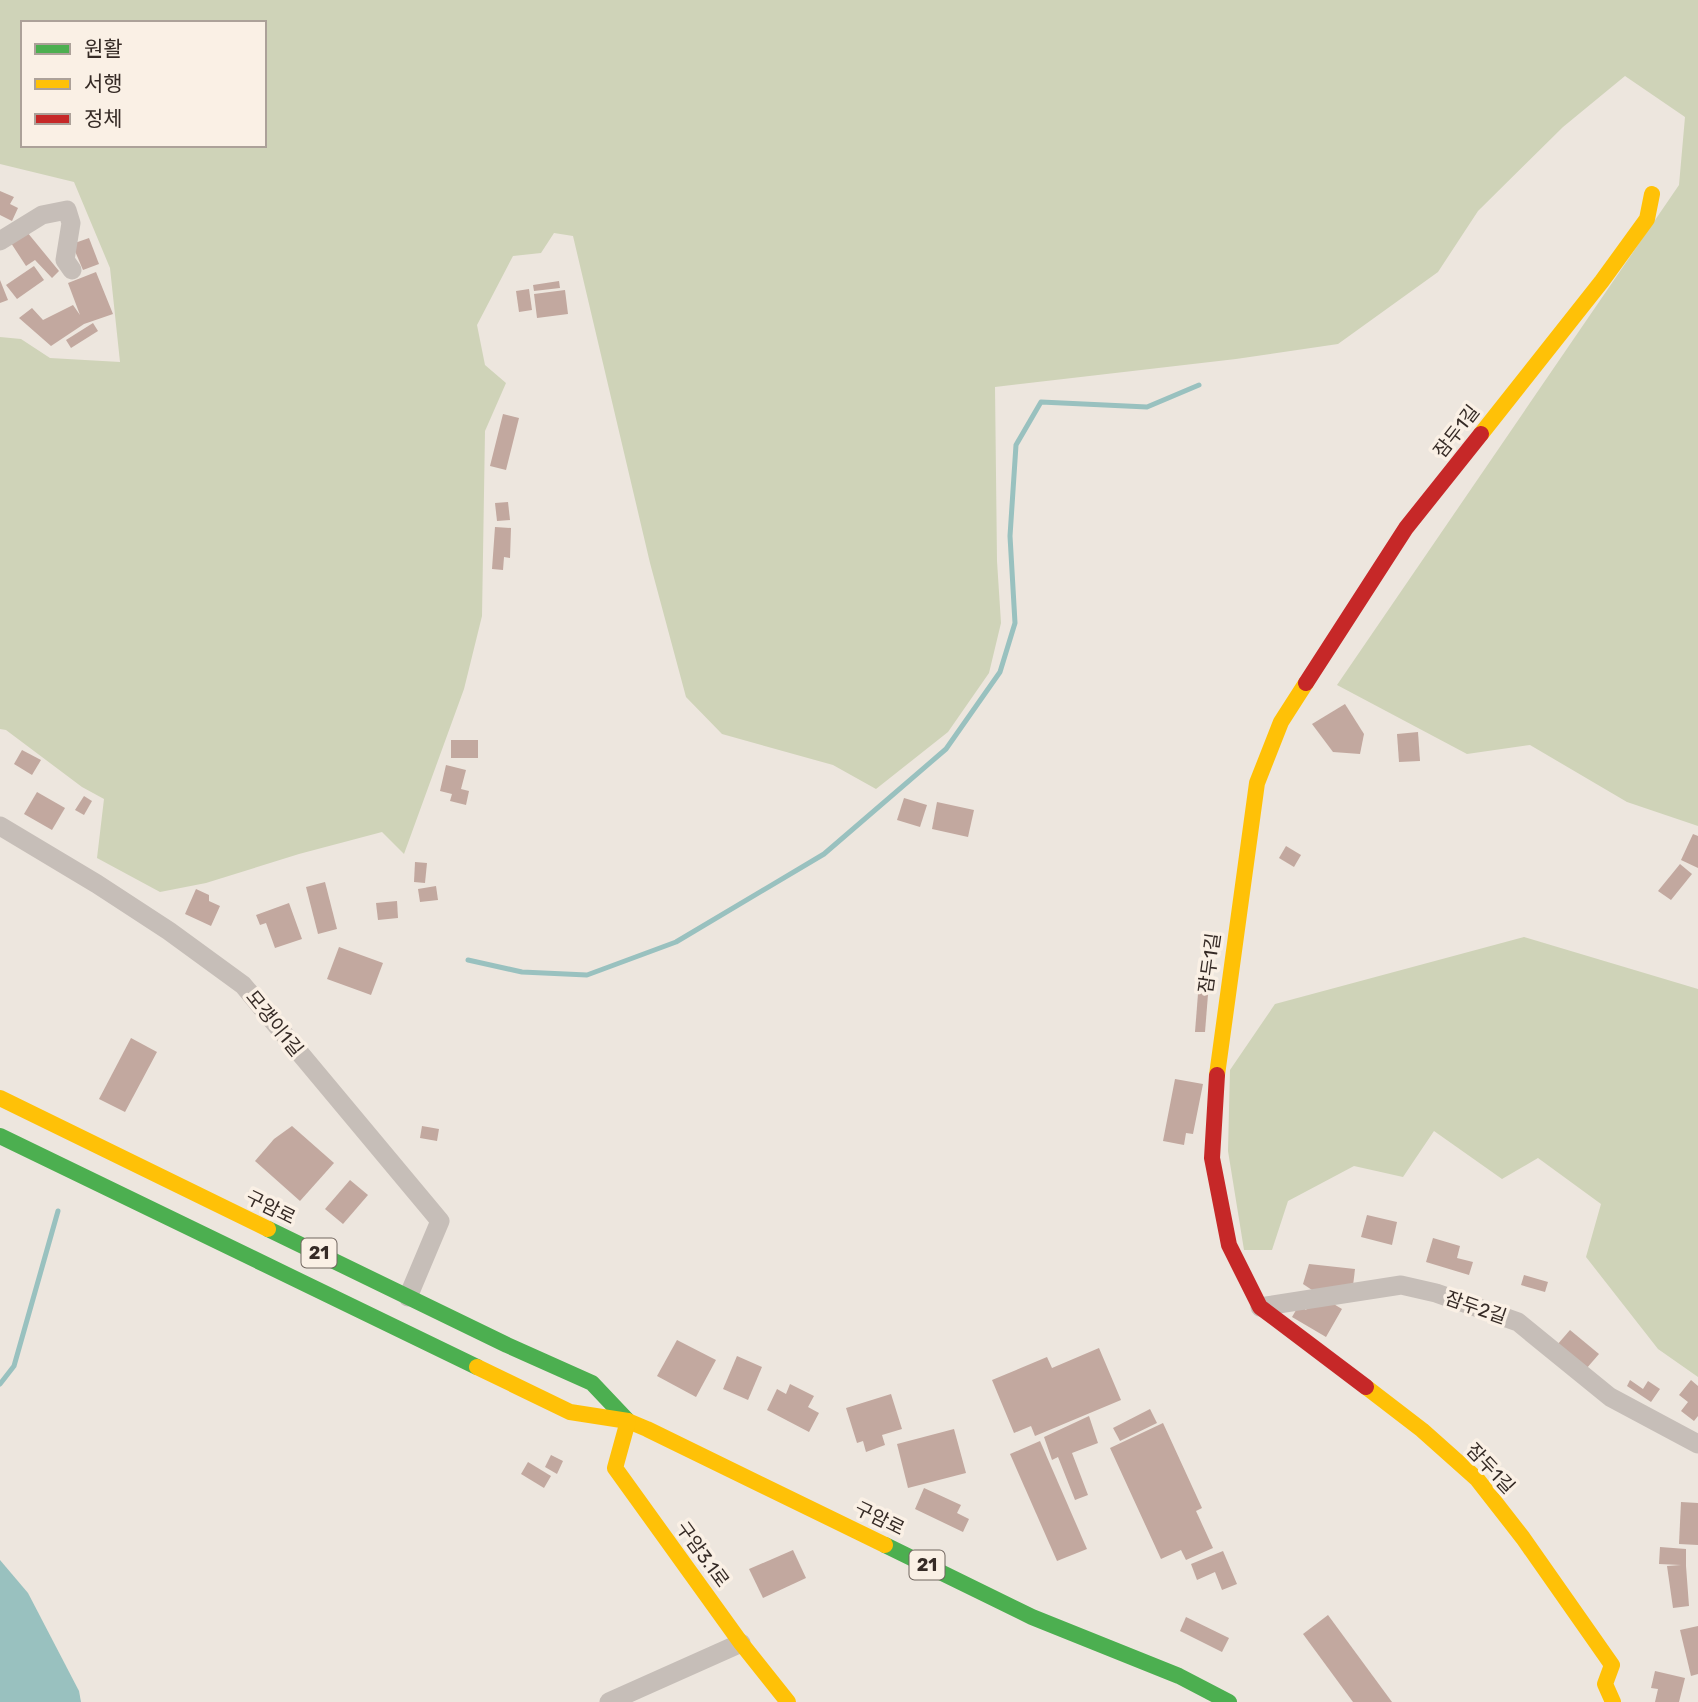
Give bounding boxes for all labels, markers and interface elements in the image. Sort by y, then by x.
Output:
legend [21,21,266,147]
text: 원활 [84,36,123,61]
text: 서행 [84,71,123,96]
text: 정체 [84,106,123,131]
street label: 잠두1길 [1429,400,1484,462]
street label: 잠두1길 [1194,931,1225,995]
street label: 모갱이1길 [241,986,308,1061]
street label: 구암로 [242,1186,299,1229]
road number: 21 [302,1238,336,1268]
street label: 잠두2길 [1442,1286,1510,1329]
street label: 잠두1길 [1462,1438,1520,1498]
street label: 구암로 [851,1497,908,1540]
street label: 구암3.1로 [671,1517,734,1592]
road number: 21 [909,1550,944,1580]

